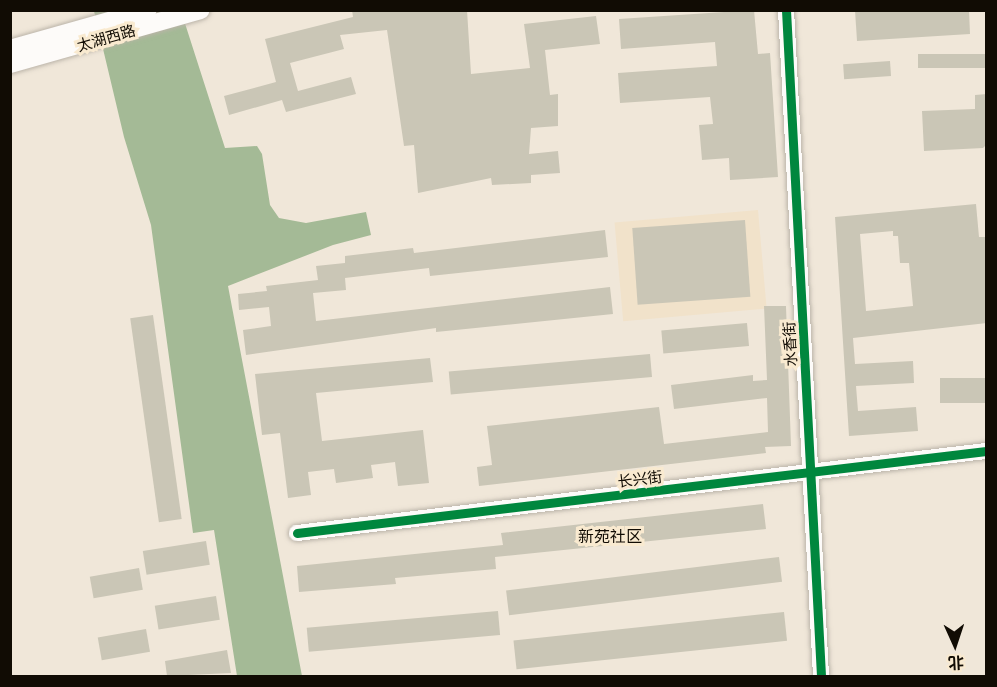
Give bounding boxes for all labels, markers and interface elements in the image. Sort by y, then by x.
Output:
street label: 太湖西路 [75,21,137,55]
street label: 水香街 [780,321,800,367]
street label: 长兴街 [617,467,663,491]
district label: 新苑社区 [578,526,642,546]
north arrow [925,615,985,675]
text: 北 [947,653,964,673]

